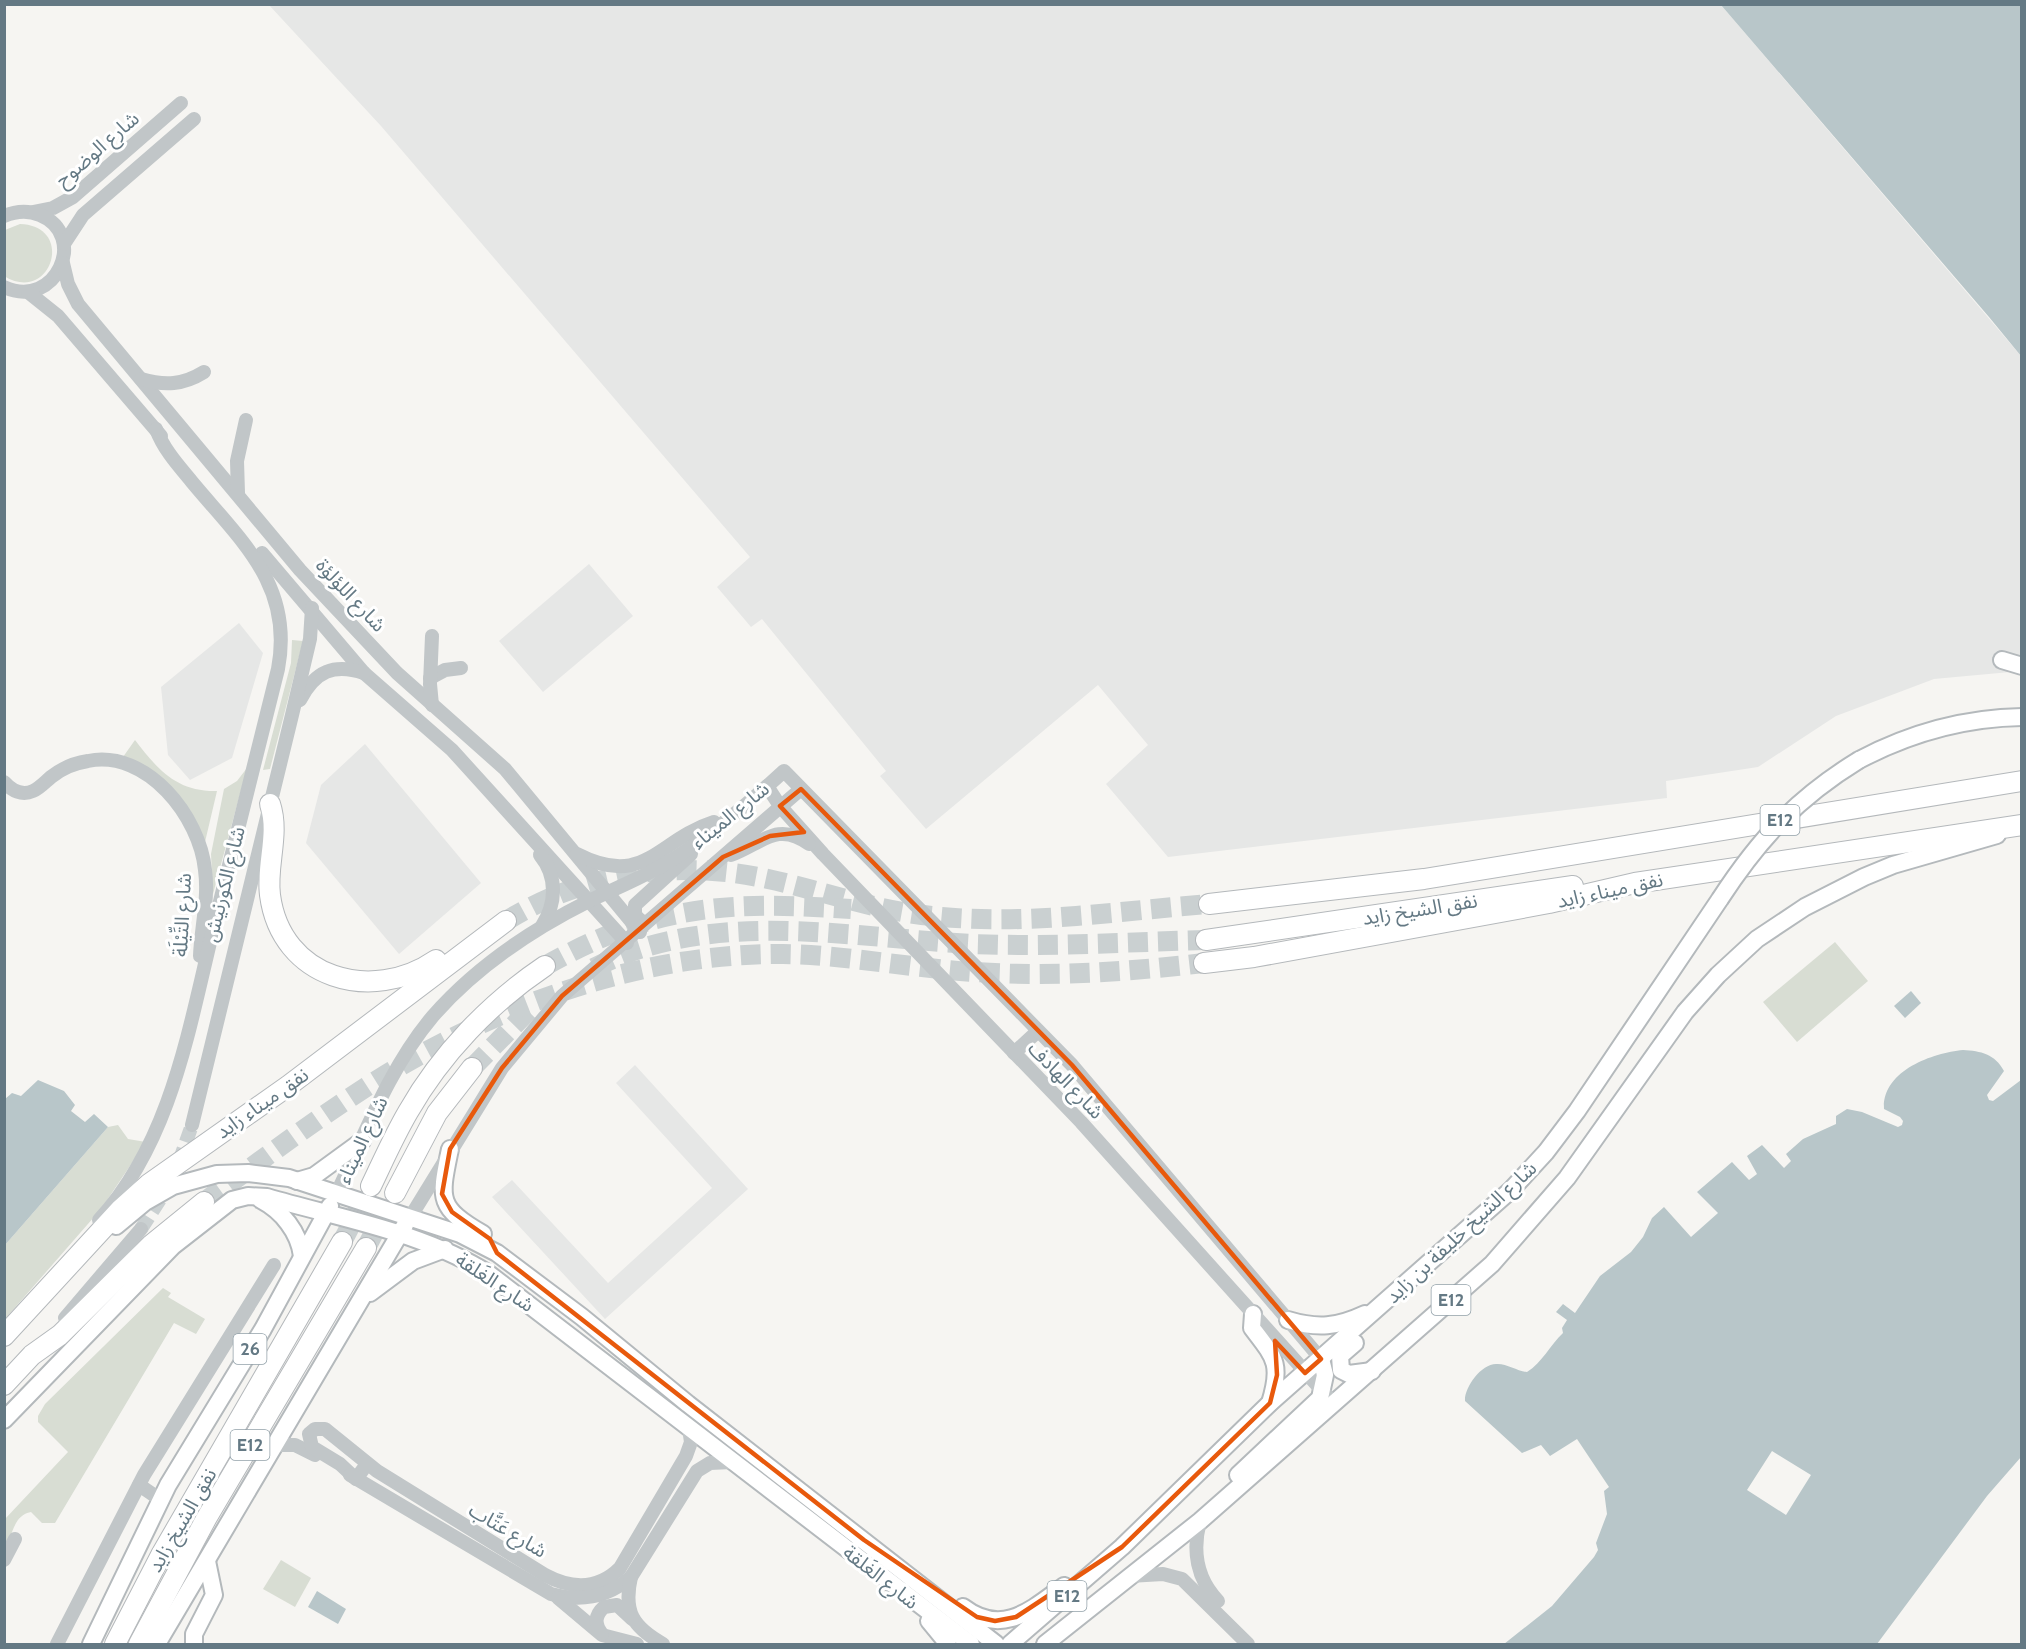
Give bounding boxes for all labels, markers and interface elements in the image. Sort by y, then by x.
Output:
street label: شارع الوضوح [50,106,146,194]
street label: شارع اللؤلؤة [309,553,391,639]
street label: شارع الميناء [686,776,776,856]
road number: E12 [1760,805,1800,835]
street label: شارع الكورنيش [198,824,253,945]
street label: نفق ميناء زايد [1555,867,1665,914]
street label: شارع التِّيْلَة [165,872,199,958]
street label: نفق الشيخ زايد [1361,888,1480,933]
street label: شارع الهادف [1021,1036,1109,1126]
street label: نفق ميناء زايد [211,1062,313,1144]
street label: شارع الميناء [331,1093,395,1189]
street label: شارع الشيخ خليفة بن زايد [1381,1156,1543,1310]
street label: شارع الغَلقة [450,1247,539,1319]
road number: E12 [1432,1285,1470,1315]
road number: 26 [234,1334,266,1364]
road number: E12 [230,1430,270,1460]
street label: نفق الشيخ زايد [143,1464,224,1578]
street label: شارع عَتَّاب [463,1497,552,1565]
street label: شارع الغَلقة [837,1540,924,1616]
road number: E12 [1048,1581,1086,1611]

